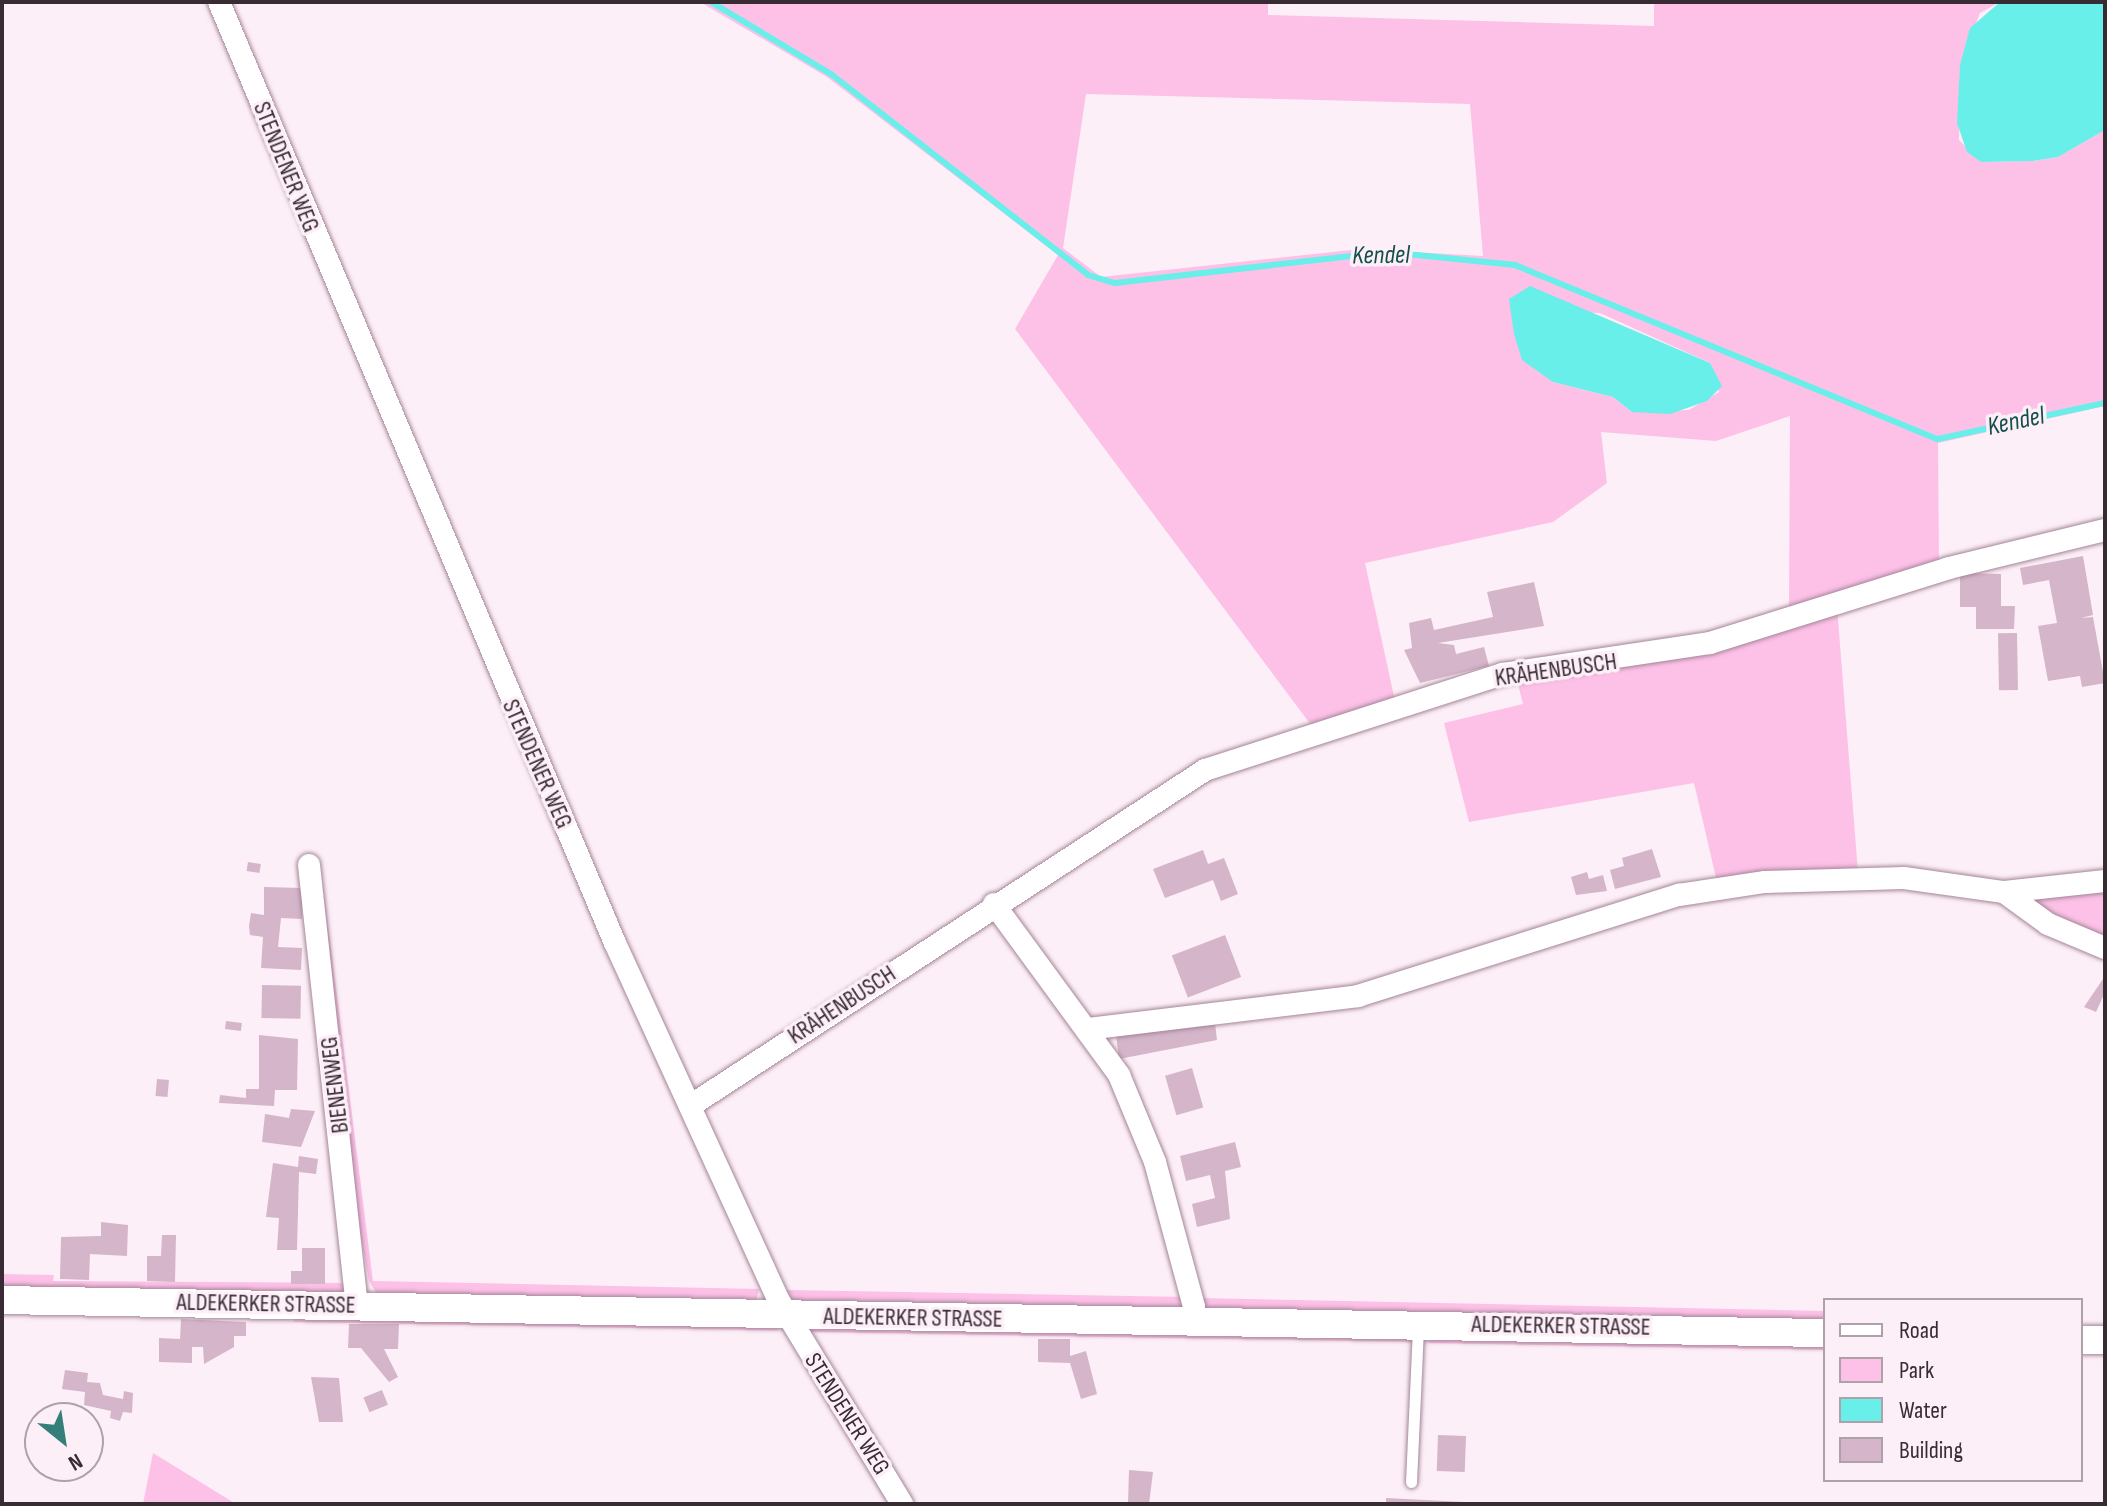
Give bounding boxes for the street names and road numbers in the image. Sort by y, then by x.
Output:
street label: STENDENER WEG [247,98,325,236]
street label: KRÄHENBUSCH [1493,647,1619,693]
street label: STENDENER WEG [496,695,578,833]
street label: KRÄHENBUSCH [783,959,901,1051]
street label: BIENENWEG [315,1035,355,1135]
street label: ALDEKERKER STRASSE [176,1288,356,1320]
street label: ALDEKERKER STRASSE [823,1302,1003,1334]
street label: ALDEKERKER STRASSE [1471,1310,1651,1342]
street label: STENDENER WEG [798,1348,896,1480]

